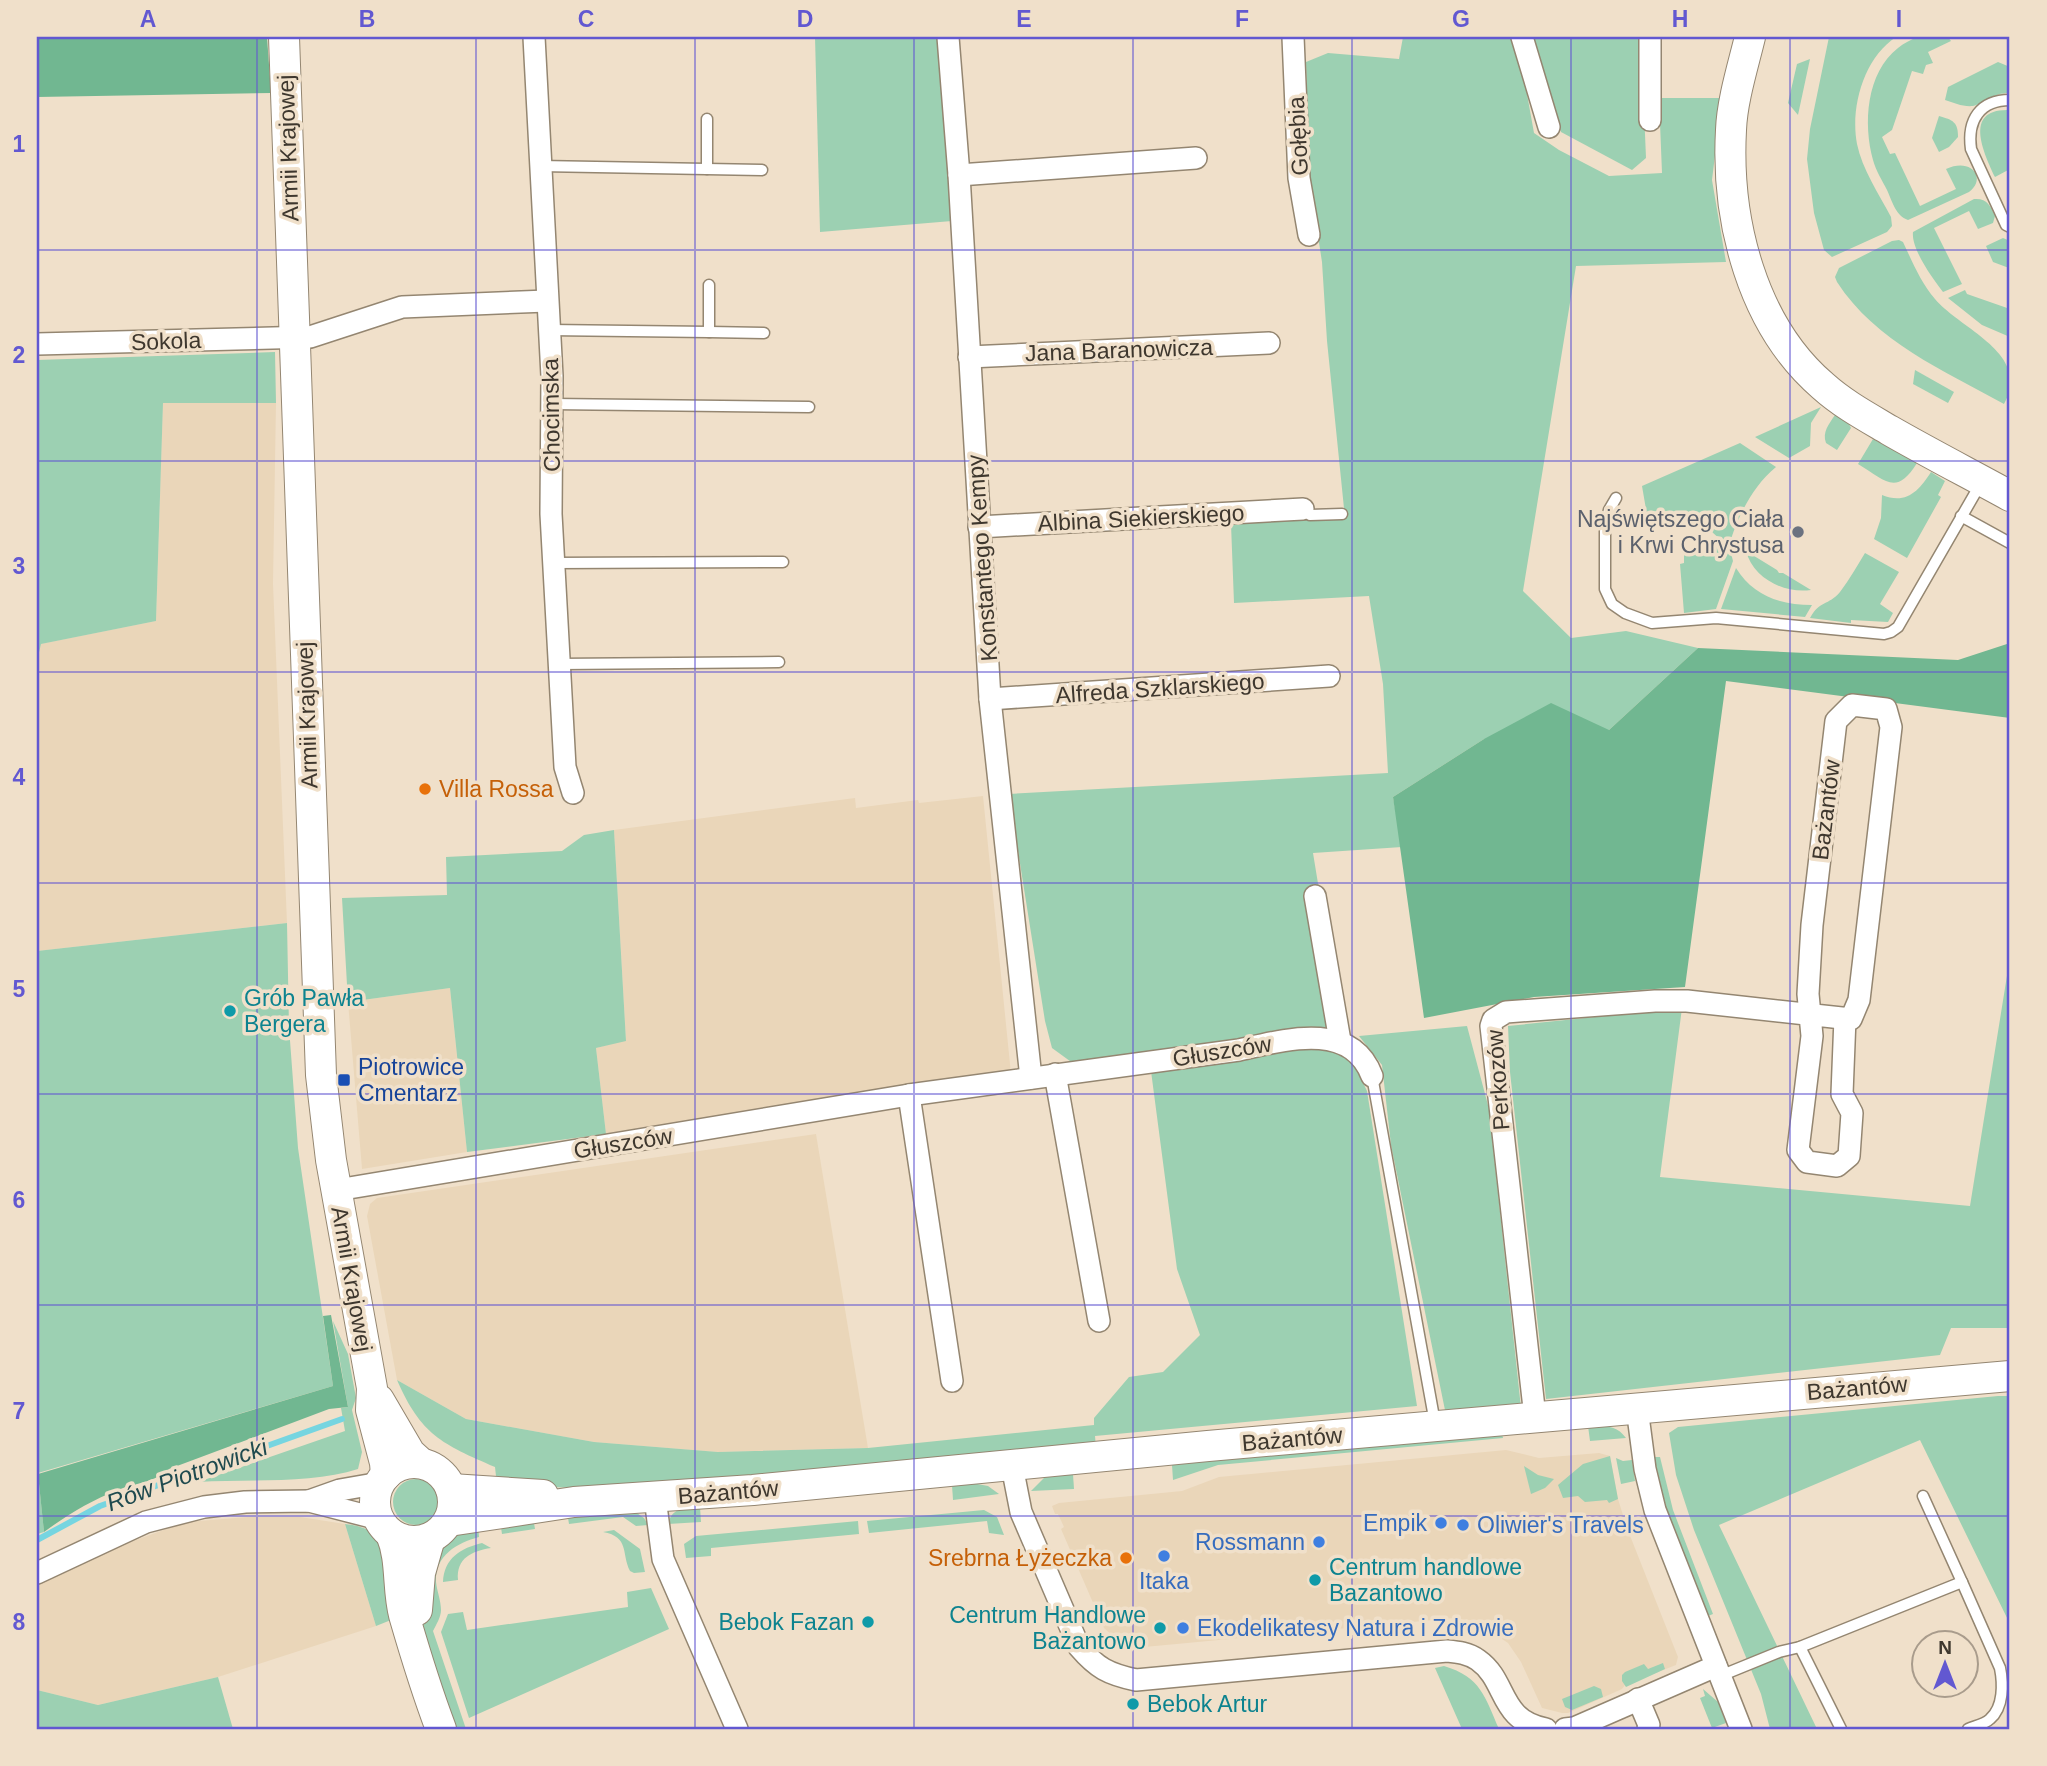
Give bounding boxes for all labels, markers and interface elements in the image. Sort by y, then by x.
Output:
text: A [140,6,156,32]
text: B [359,6,375,32]
text: C [578,6,594,32]
text: D [797,6,813,32]
text: E [1016,6,1032,32]
text: F [1235,6,1249,32]
text: G [1452,6,1470,32]
text: H [1672,6,1688,32]
text: I [1896,6,1902,32]
street label: Armii Krajowej [272,74,304,222]
street label: Gołębia [1283,96,1313,176]
text: 1 [13,131,26,157]
street label: Sokola [130,327,202,355]
street label: Jana Baranowicza [1025,334,1214,366]
text: 2 [13,342,25,368]
street label: Chocimska [537,358,565,472]
street label: Konstantego Kempy [962,453,1002,662]
street label: Albina Siekierskiego [1037,500,1245,536]
place label: Najświętszego Ciała i Krwi Chrystusa [1577,506,1784,558]
marker: Najświętszego Ciała i Krwi Chrystusa [1790,524,1806,540]
text: 3 [13,553,25,579]
street label: Armii Krajowej [291,641,323,789]
street label: Alfreda Szklarskiego [1055,668,1265,708]
street label: Bażantów [1807,758,1845,862]
text: 4 [13,764,26,790]
place label: Villa Rossa [439,776,554,802]
marker: Villa Rossa [417,781,433,797]
text: 5 [13,976,26,1002]
place label: Grób Pawła Bergera [244,985,364,1037]
marker: Grób Pawła Bergera [222,1003,238,1019]
street label: Perkozów [1481,1028,1514,1131]
street label: Głuszców [1171,1030,1274,1072]
place label: Piotrowice Cmentarz [358,1054,464,1106]
marker: Piotrowice Cmentarz [336,1072,352,1088]
street label: Głuszców [572,1122,675,1164]
text: 6 [13,1187,25,1213]
street label: Armii Krajowej [326,1204,378,1354]
street label: Bażantów [1806,1371,1909,1405]
text: 7 [13,1398,25,1424]
street label: Bażantów [1241,1422,1344,1456]
water label: Rów Piotrowicki [103,1433,272,1516]
street label: Bażantów [677,1475,780,1509]
place label: Empik [1363,1510,1427,1536]
place label: Oliwier's Travels [1477,1512,1644,1538]
marker: Empik [1433,1515,1449,1531]
marker: Oliwier's Travels [1455,1517,1471,1533]
place label: Rossmann [1195,1529,1305,1555]
marker: Rossmann [1311,1534,1327,1550]
place label: Srebrna Łyżeczka [928,1545,1112,1571]
marker: Itaka [1156,1548,1172,1564]
marker: Srebrna Łyżeczka [1118,1550,1134,1566]
place label: Centrum handlowe Bazantowo [1329,1554,1522,1606]
place label: Itaka [1139,1568,1189,1594]
marker: Centrum handlowe Bazantowo [1307,1572,1323,1588]
place label: Centrum Handlowe Bażantowo [949,1602,1146,1654]
text: 8 [13,1609,26,1635]
place label: Bebok Fazan [718,1609,854,1635]
marker: Bebok Fazan [860,1614,876,1630]
place label: Ekodelikatesy Natura i Zdrowie [1197,1615,1514,1641]
marker: Centrum Handlowe Bażantowo [1152,1620,1168,1636]
marker: Ekodelikatesy Natura i Zdrowie [1175,1620,1191,1636]
north arrow [1910,1630,1980,1700]
text: N [1938,1637,1952,1658]
place label: Bebok Artur [1147,1691,1268,1717]
marker: Bebok Artur [1125,1696,1141,1712]

